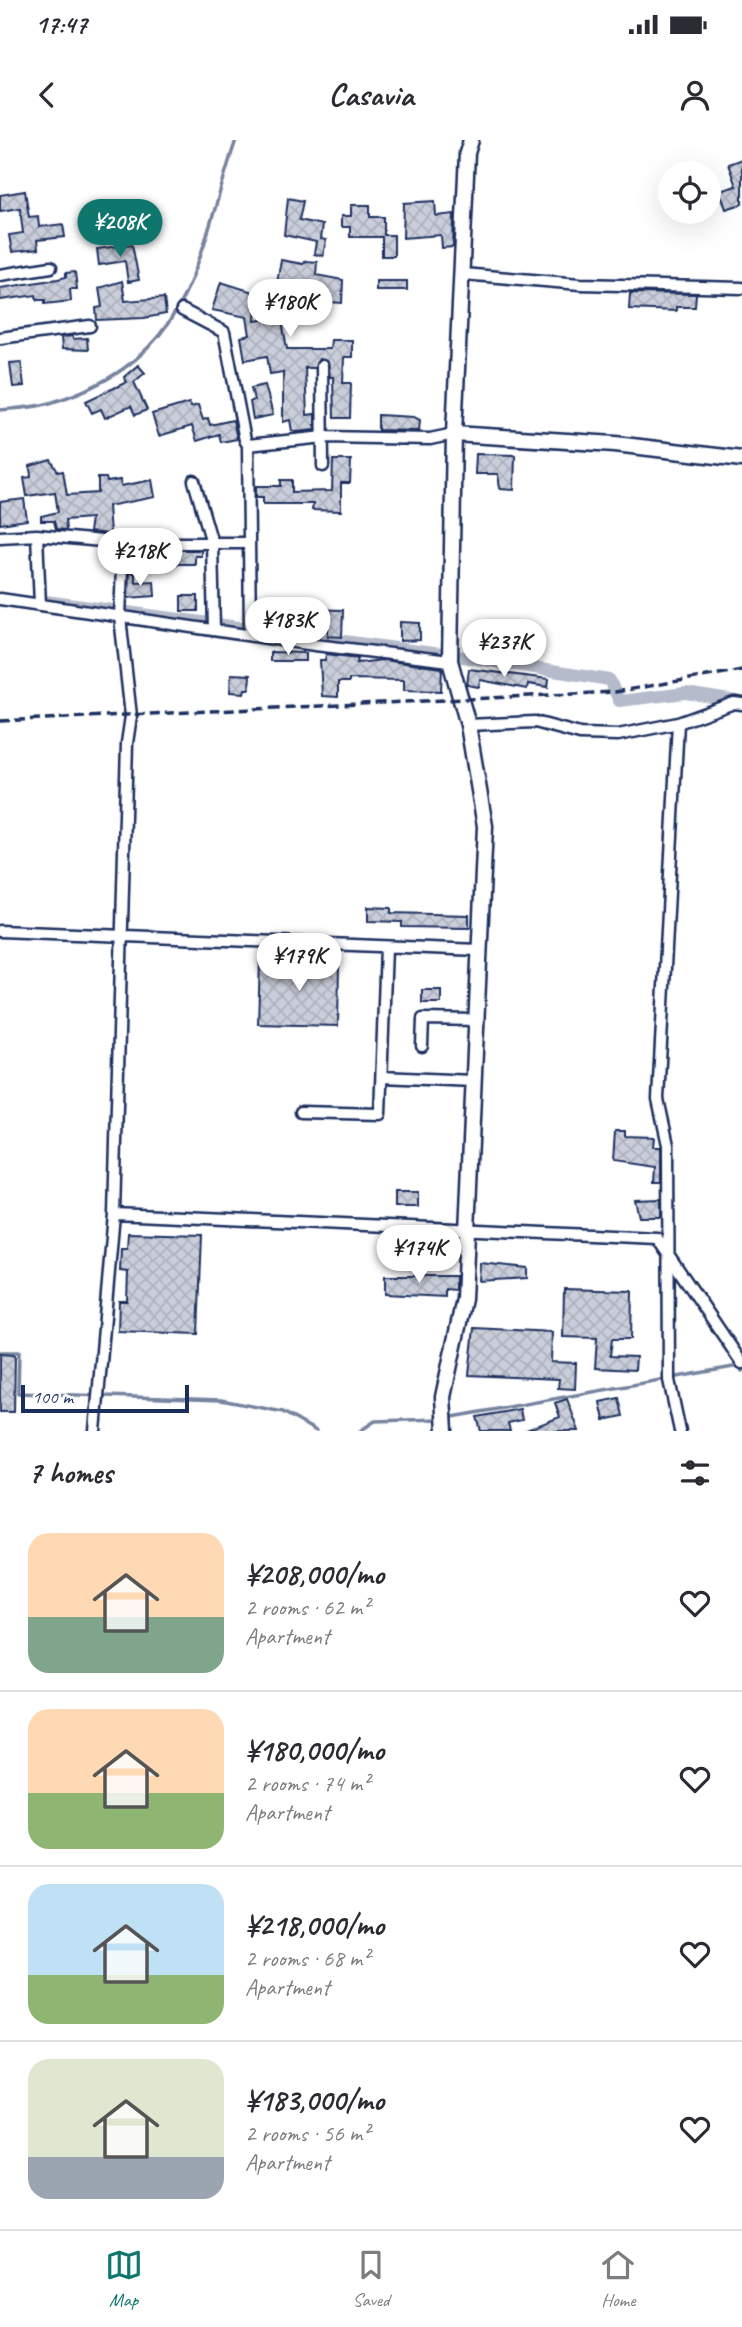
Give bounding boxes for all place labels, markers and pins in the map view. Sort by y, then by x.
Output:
pin: ¥208K [71,200,169,259]
pin: ¥180K [241,280,339,339]
pin: ¥218K [91,528,189,588]
pin: ¥183K [239,598,337,657]
pin: ¥237K [455,620,553,679]
pin: ¥179K [250,934,348,993]
pin: ¥174K [370,1226,468,1285]

